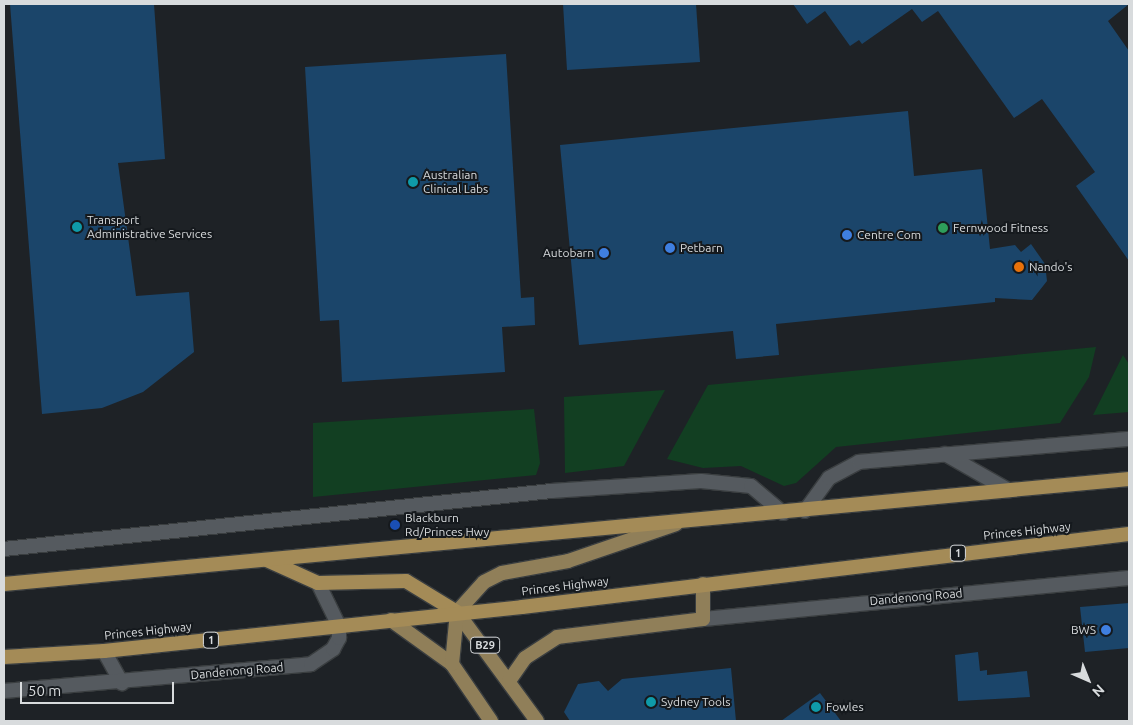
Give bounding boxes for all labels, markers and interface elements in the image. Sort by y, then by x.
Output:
place label: Australian Clinical Labs [423,168,488,196]
marker: Australian Clinical Labs [407,176,419,188]
place label: Transport Administrative Services [87,213,212,241]
marker: Transport Administrative Services [71,221,83,233]
place label: Fernwood Fitness [953,221,1048,235]
marker: Fernwood Fitness [937,222,949,234]
place label: Centre Com [857,228,921,242]
marker: Centre Com [841,229,853,241]
place label: Petbarn [680,241,723,255]
marker: Petbarn [664,242,676,254]
place label: Autobarn [543,246,594,260]
marker: Autobarn [598,247,610,259]
place label: Nando's [1029,260,1072,274]
marker: Nando's [1013,261,1025,273]
place label: Blackburn Rd/Princes Hwy [405,511,489,539]
marker: Blackburn Rd/Princes Hwy [389,519,401,531]
street label: Princes Highway [983,519,1071,543]
road number: 1 [949,544,967,562]
street label: Princes Highway [521,573,609,599]
street label: Dandenong Road [869,586,963,608]
street label: Princes Highway [104,619,192,643]
place label: BWS [1071,623,1096,637]
marker: BWS [1100,624,1112,636]
road number: 1 [202,632,220,648]
road number: B29 [470,636,500,654]
north arrow [1063,655,1113,705]
street label: Dandenong Road [190,660,284,682]
scale bar [22,672,176,704]
text: N [1089,681,1108,700]
text: 50 m [28,682,61,699]
place label: Sydney Tools [661,695,730,709]
marker: Sydney Tools [645,696,657,708]
place label: Fowles [826,700,864,714]
marker: Fowles [810,701,822,713]

